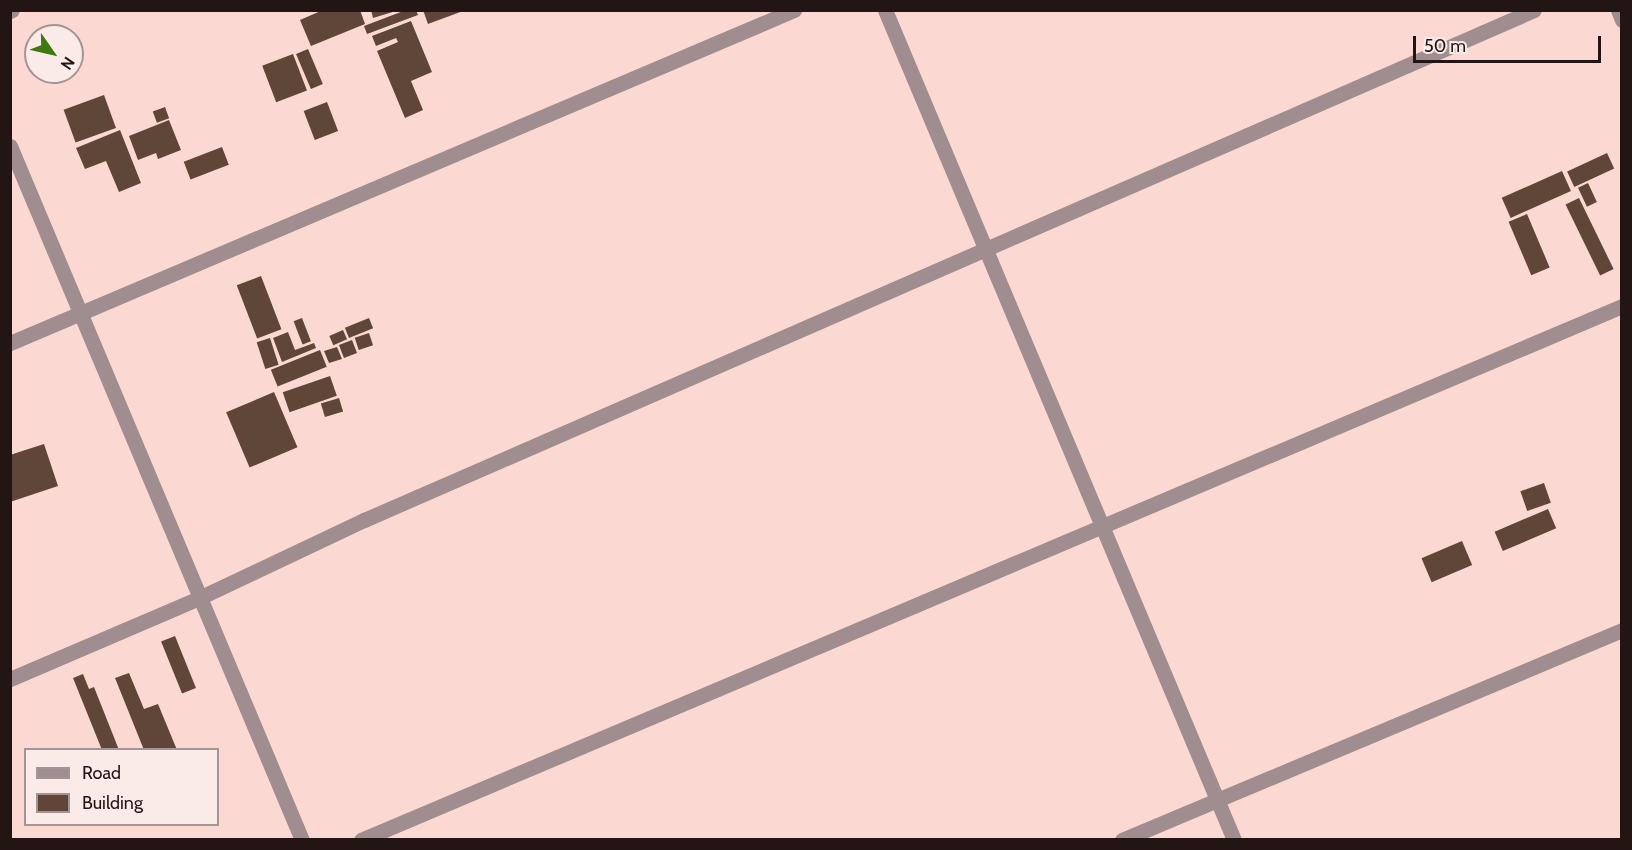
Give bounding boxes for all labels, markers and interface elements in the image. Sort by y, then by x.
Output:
north arrow [24,24,84,84]
scale bar [1416,24,1604,62]
text: 50 m [1424,35,1466,57]
text: N [57,53,79,73]
legend [24,748,219,826]
text: Road [82,762,121,784]
text: Building [82,792,143,814]

